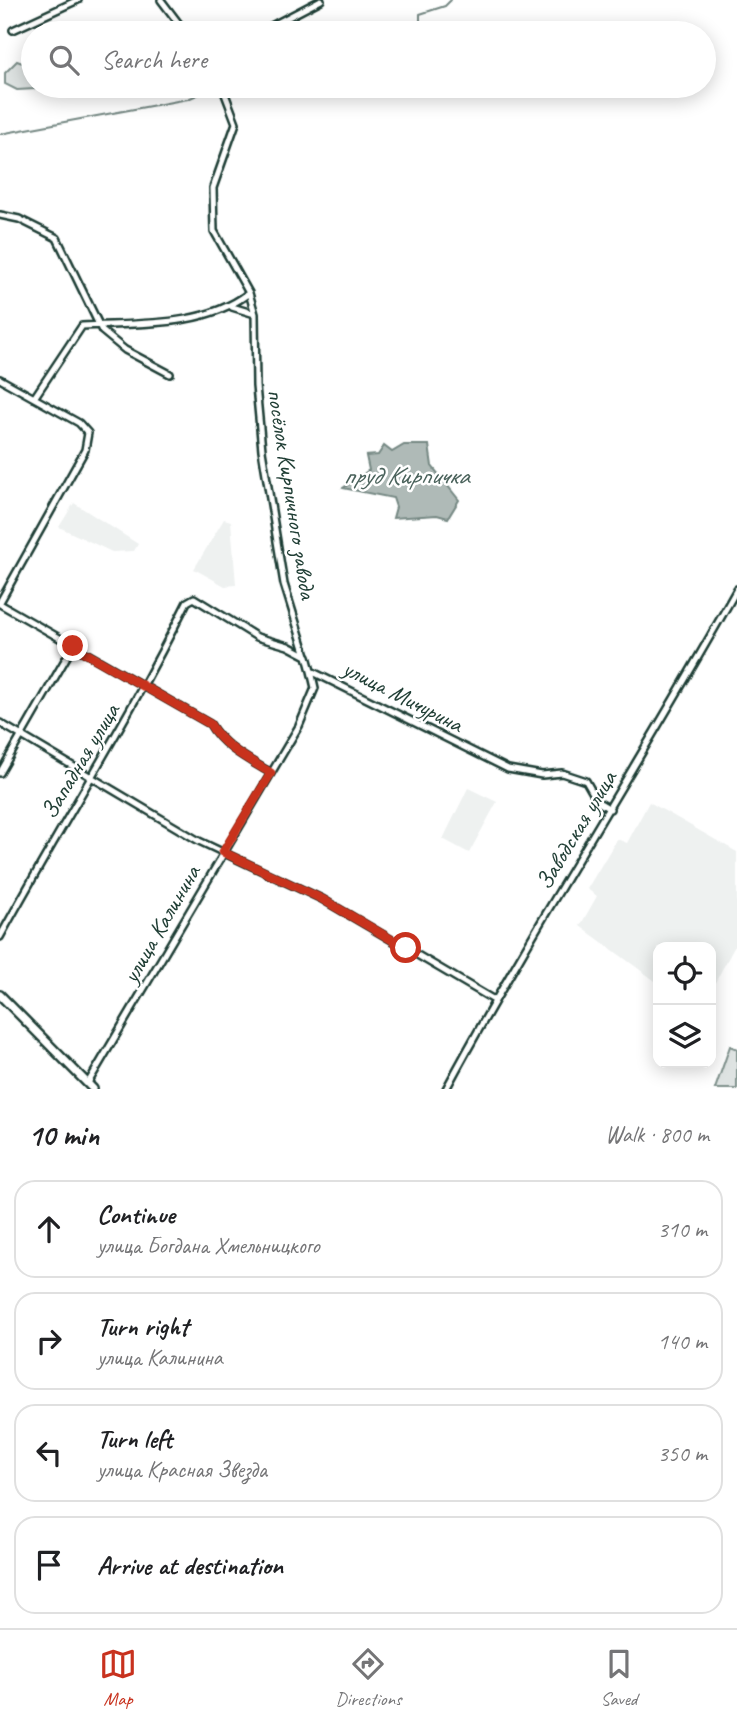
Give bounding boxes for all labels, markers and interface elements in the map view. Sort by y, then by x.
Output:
search box [21,21,716,98]
icon: search [45,41,83,79]
text: Search here [101,43,207,76]
street label: посёлок Кирпичного завода [261,387,324,602]
water label: пруд Кирпичка [343,459,472,492]
route end [57,630,88,661]
street label: улица Мичурина [336,652,469,740]
street label: Западная улица [34,697,127,824]
street label: Заводская улица [529,764,624,895]
street label: улица Калинина [114,858,208,990]
route start [390,932,421,963]
map controls [653,942,716,1068]
button: locate [653,942,716,1005]
button: layers [653,1005,716,1068]
text: 10 min [28,1116,99,1154]
text: Walk · 800 m [605,1120,709,1149]
text: Continue [97,1198,175,1231]
icon: ahead [30,1210,68,1248]
text: 310 m [658,1215,707,1244]
text: улица Богдана Хмельницкого [97,1231,320,1260]
text: Turn right [97,1310,188,1343]
icon: right [30,1322,68,1360]
text: 140 m [658,1327,707,1356]
text: улица Калинина [97,1343,223,1372]
text: Turn left [97,1422,172,1455]
icon: left [30,1434,68,1472]
text: 350 m [658,1439,707,1468]
text: улица Красная Звезда [97,1455,267,1484]
icon: arrive [30,1546,68,1584]
text: Arrive at destination [97,1549,283,1582]
tab: Map [99,1645,137,1711]
tab: Directions [335,1645,402,1711]
tab: Saved [600,1645,638,1711]

